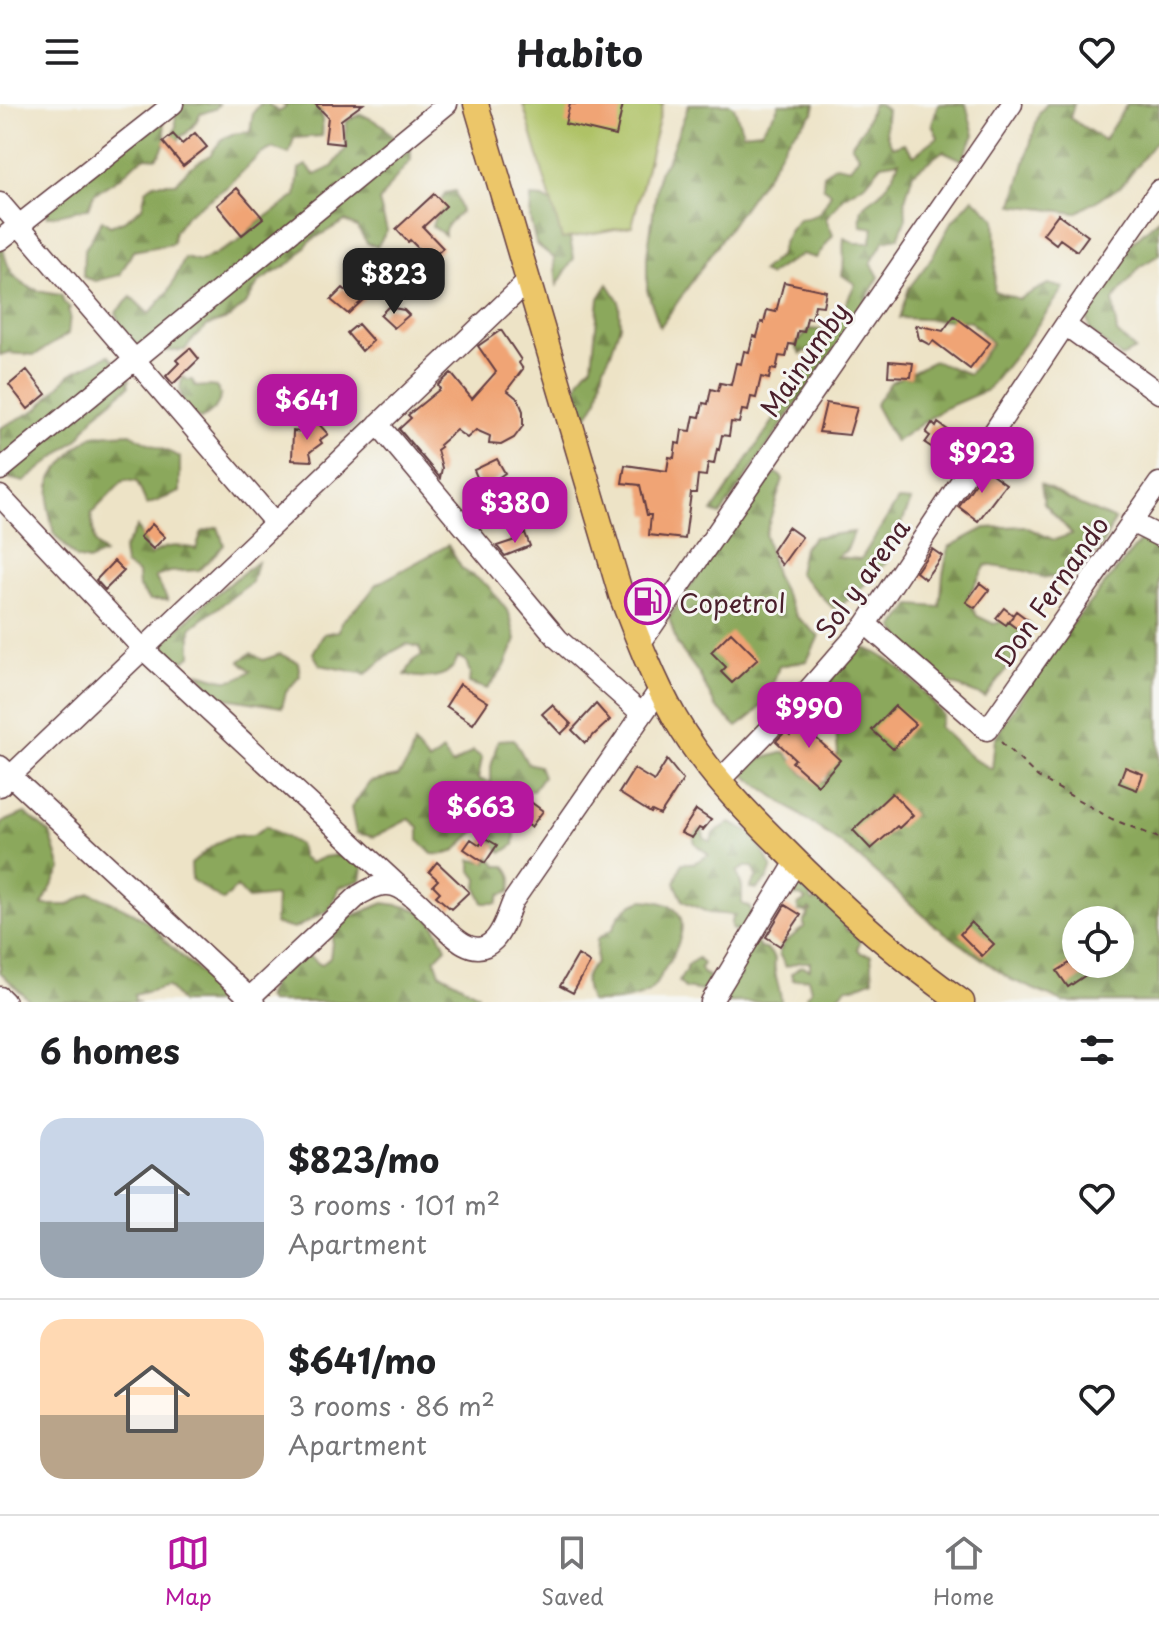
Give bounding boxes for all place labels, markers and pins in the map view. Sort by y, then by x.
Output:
pin: $823 [347,248,441,316]
pin: $641 [260,374,354,442]
pin: $923 [935,427,1029,495]
pin: $380 [468,477,562,545]
fuel station icon: Copetrol [624,578,672,626]
place label: Copetrol [679,583,786,622]
pin: $990 [762,682,856,750]
pin: $663 [434,781,528,849]

